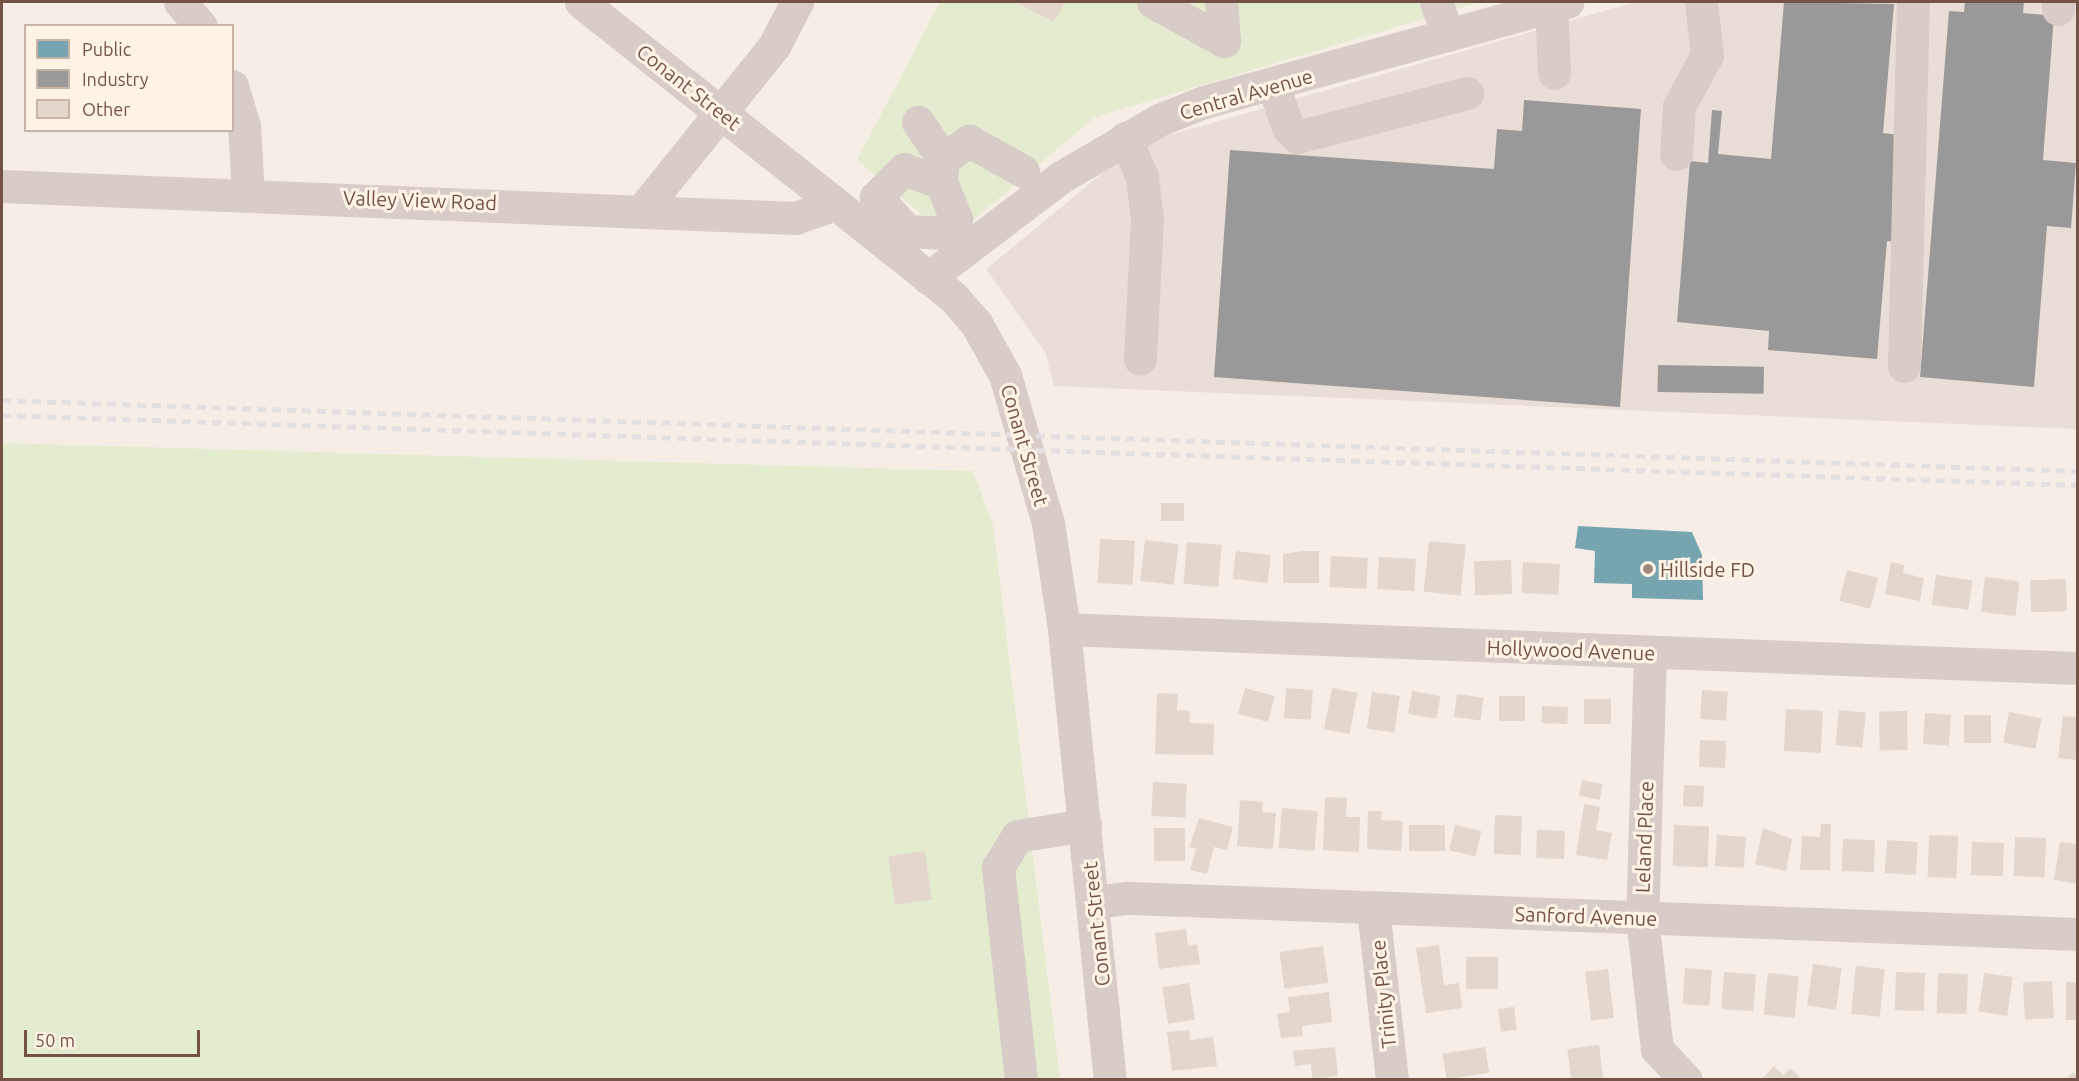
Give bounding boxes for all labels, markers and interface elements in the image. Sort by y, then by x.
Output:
legend [24,24,234,132]
text: Public [82,39,131,59]
street label: Conant Street [632,39,746,135]
street label: Central Avenue [1177,64,1315,124]
text: Industry [82,69,148,89]
text: Other [82,99,130,119]
street label: Valley View Road [343,185,497,215]
street label: Conant Street [996,381,1054,509]
place label: Hillside FD [1660,557,1755,581]
marker: Hillside FD [1641,562,1655,576]
street label: Hollywood Avenue [1486,635,1656,665]
street label: Leland Place [1630,780,1658,894]
street label: Conant Street [1078,860,1114,988]
street label: Sanford Avenue [1514,902,1658,930]
street label: Trinity Place [1365,939,1401,1049]
scale bar [27,1018,202,1056]
text: 50 m [35,1030,75,1050]

